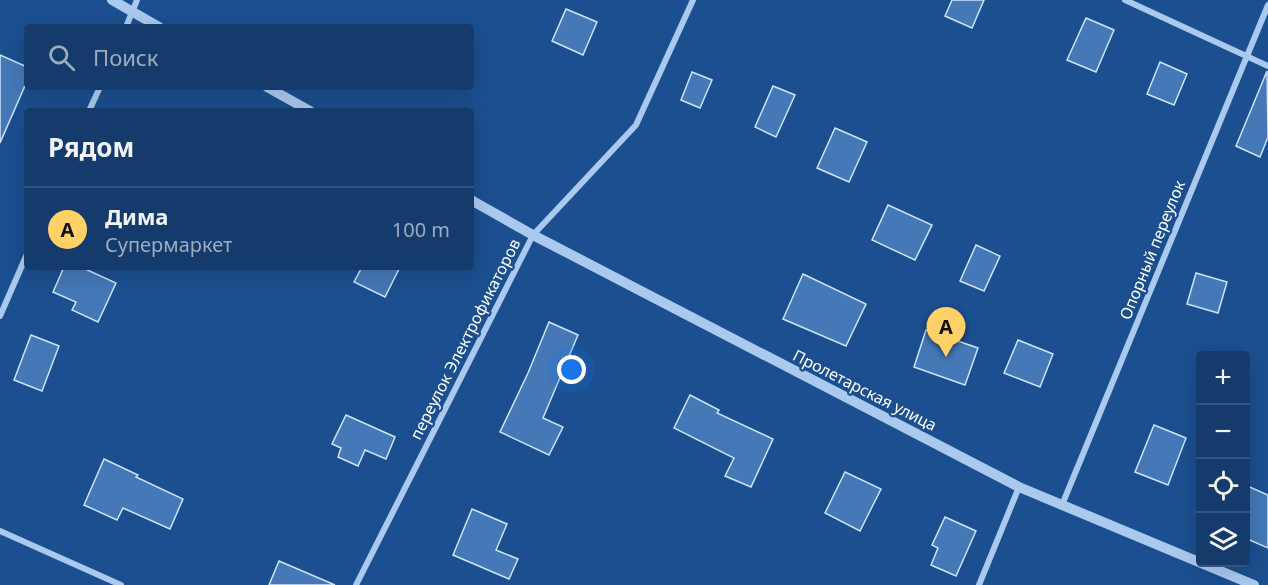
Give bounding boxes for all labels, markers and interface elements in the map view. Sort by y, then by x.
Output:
search box [24,24,474,90]
icon: search [45,41,78,74]
text: Поиск [93,42,158,72]
text: Рядом [48,129,134,165]
street label: Опорный переулок [1114,177,1190,323]
text: Дима [105,201,168,231]
text: A [61,216,74,243]
text: 100 m [392,216,450,243]
text: Супермаркет [105,231,232,258]
street label: переулок Электрофикаторов [405,235,525,443]
pin: A [926,308,966,357]
street label: Пролетарская улица [789,344,941,436]
map controls [1196,351,1250,567]
button: + [1196,351,1250,405]
your location [557,355,586,384]
button: − [1196,405,1250,459]
button: locate [1196,459,1250,513]
button: layers [1196,513,1250,567]

